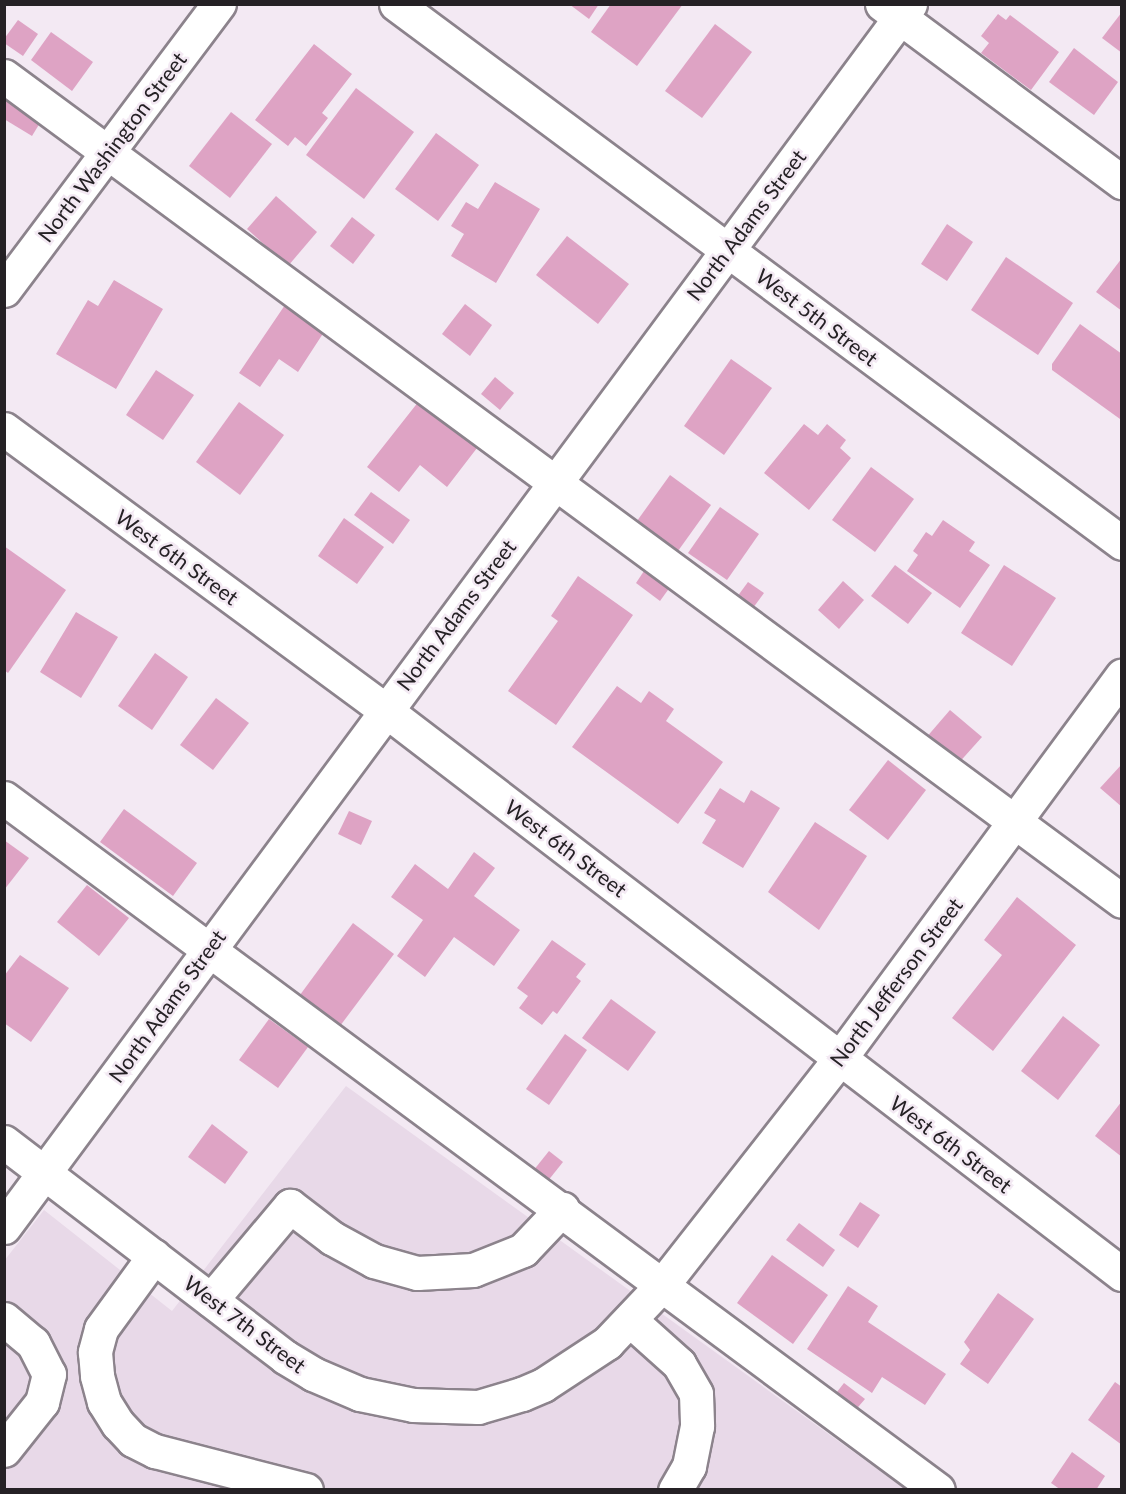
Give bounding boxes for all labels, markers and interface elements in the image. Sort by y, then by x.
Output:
street label: North Washington Street [32,47,192,247]
street label: North Adams Street [681,144,811,306]
street label: West 5th Street [751,263,883,371]
street label: West 6th Street [111,504,243,610]
street label: North Adams Street [391,534,521,696]
street label: West 6th Street [500,794,632,902]
street label: North Jefferson Street [824,893,968,1071]
street label: North Adams Street [103,925,231,1087]
street label: West 6th Street [885,1090,1017,1198]
street label: West 7th Street [179,1270,311,1378]

